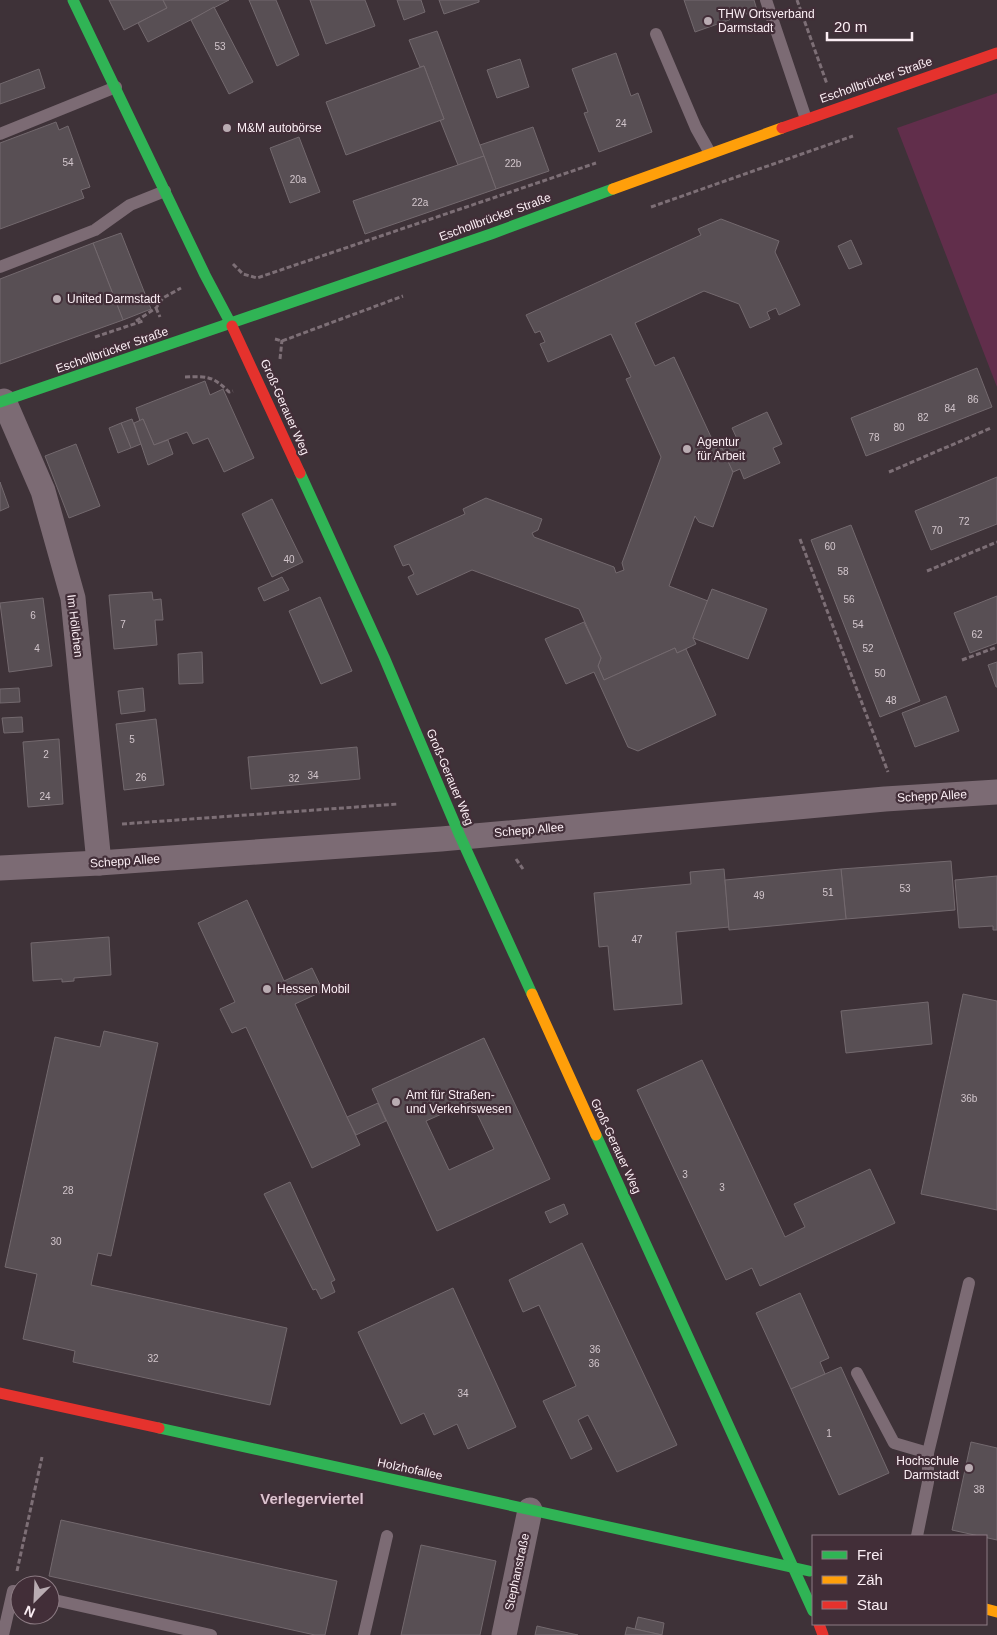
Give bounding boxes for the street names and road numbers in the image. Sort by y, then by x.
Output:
street label: Eschollbrücker Straße [818,54,934,106]
street label: Eschollbrücker Straße [437,190,553,244]
street label: Eschollbrücker Straße [54,324,170,376]
street label: Groß-Gerauer Weg [258,357,312,457]
street label: Im Höllchen [64,594,86,658]
street label: Groß-Gerauer Weg [423,727,477,827]
street label: Schepp Allee [897,787,968,805]
street label: Schepp Allee [493,820,565,840]
street label: Schepp Allee [90,852,161,870]
street label: Groß-Gerauer Weg [588,1096,644,1196]
street label: Holzhofallee [376,1455,444,1483]
street label: Stephanstraße [502,1532,532,1612]

